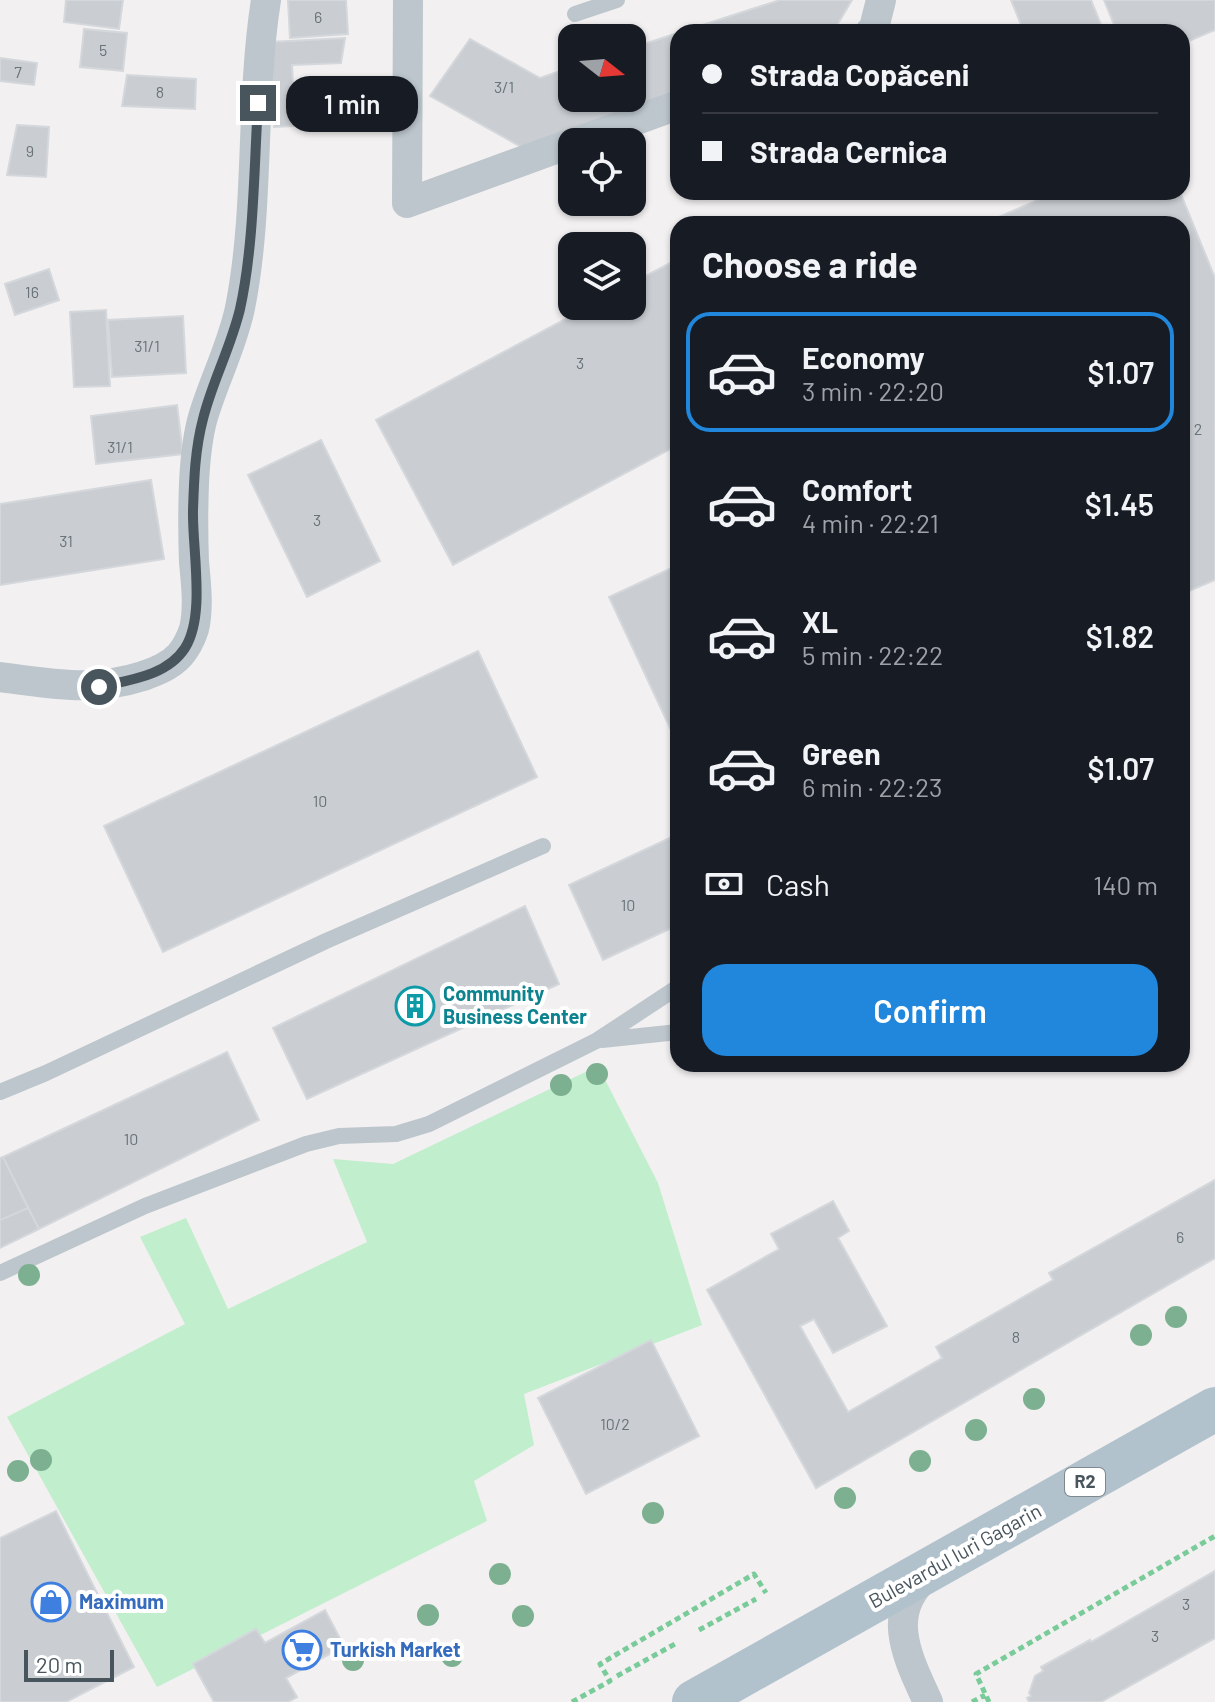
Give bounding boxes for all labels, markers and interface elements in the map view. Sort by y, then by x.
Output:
house number: 6 [314,7,322,26]
north arrow [558,24,646,112]
map controls [558,24,646,320]
house number: 5 [99,40,107,59]
text: Strada Copăceni [750,56,969,92]
house number: 7 [14,62,22,81]
callout: 1 min [286,75,418,131]
house number: 3/1 [494,77,514,96]
house number: 8 [156,82,164,101]
route end [240,85,276,121]
text: 1 min [324,88,380,119]
button: locate [558,128,646,216]
text: Strada Cernica [750,133,947,169]
house number: 9 [26,141,34,160]
button: layers [558,232,646,320]
text: Choose a ride [702,242,918,285]
house number: 16 [25,282,39,301]
house number: 31/1 [134,336,160,355]
icon: car [706,336,778,408]
text: Economy [802,339,925,375]
house number: 3 [576,353,584,372]
text: $1.07 [1087,354,1154,390]
text: 3 min · 22:20 [802,375,944,406]
house number: 2 [1194,419,1202,438]
house number: 31/1 [107,437,133,456]
icon: car [706,468,778,540]
text: Comfort [802,471,912,507]
text: $1.45 [1085,486,1154,522]
text: 4 min · 22:21 [802,507,939,538]
house number: 3 [313,510,321,529]
house number: 31 [59,531,73,550]
icon: car [706,600,778,672]
text: XL [802,603,838,639]
text: $1.82 [1086,618,1154,654]
text: 5 min · 22:22 [802,639,943,670]
route start [81,669,117,705]
icon: car [706,732,778,804]
text: Green [802,735,881,771]
text: $1.07 [1087,750,1154,786]
text: 6 min · 22:23 [802,771,942,802]
house number: 10 [313,791,327,810]
icon: cash [702,862,746,906]
text: Cash [766,866,830,902]
text: 140 m [1093,869,1158,900]
house number: 10 [621,895,635,914]
button: Confirm [702,964,1158,1056]
place label: Community Business Center [443,981,587,1028]
building icon: Community Business Center [394,985,436,1027]
house number: 10 [124,1129,138,1148]
house number: 6 [1176,1227,1184,1246]
house number: 8 [1012,1327,1020,1346]
house number: 10/2 [600,1414,630,1433]
road number: R2 [1065,1468,1105,1496]
street label: Bulevardul Iuri Gagarin [864,1498,1045,1613]
shop icon: Maximum [30,1581,72,1623]
place label: Maximum [79,1589,164,1613]
house number: 3 [1182,1594,1190,1613]
house number: 3 [1151,1626,1159,1645]
supermarket icon: Turkish Market [281,1629,323,1671]
place label: Turkish Market [330,1637,461,1661]
scale bar [24,1646,114,1682]
text: 20 m [36,1651,83,1677]

